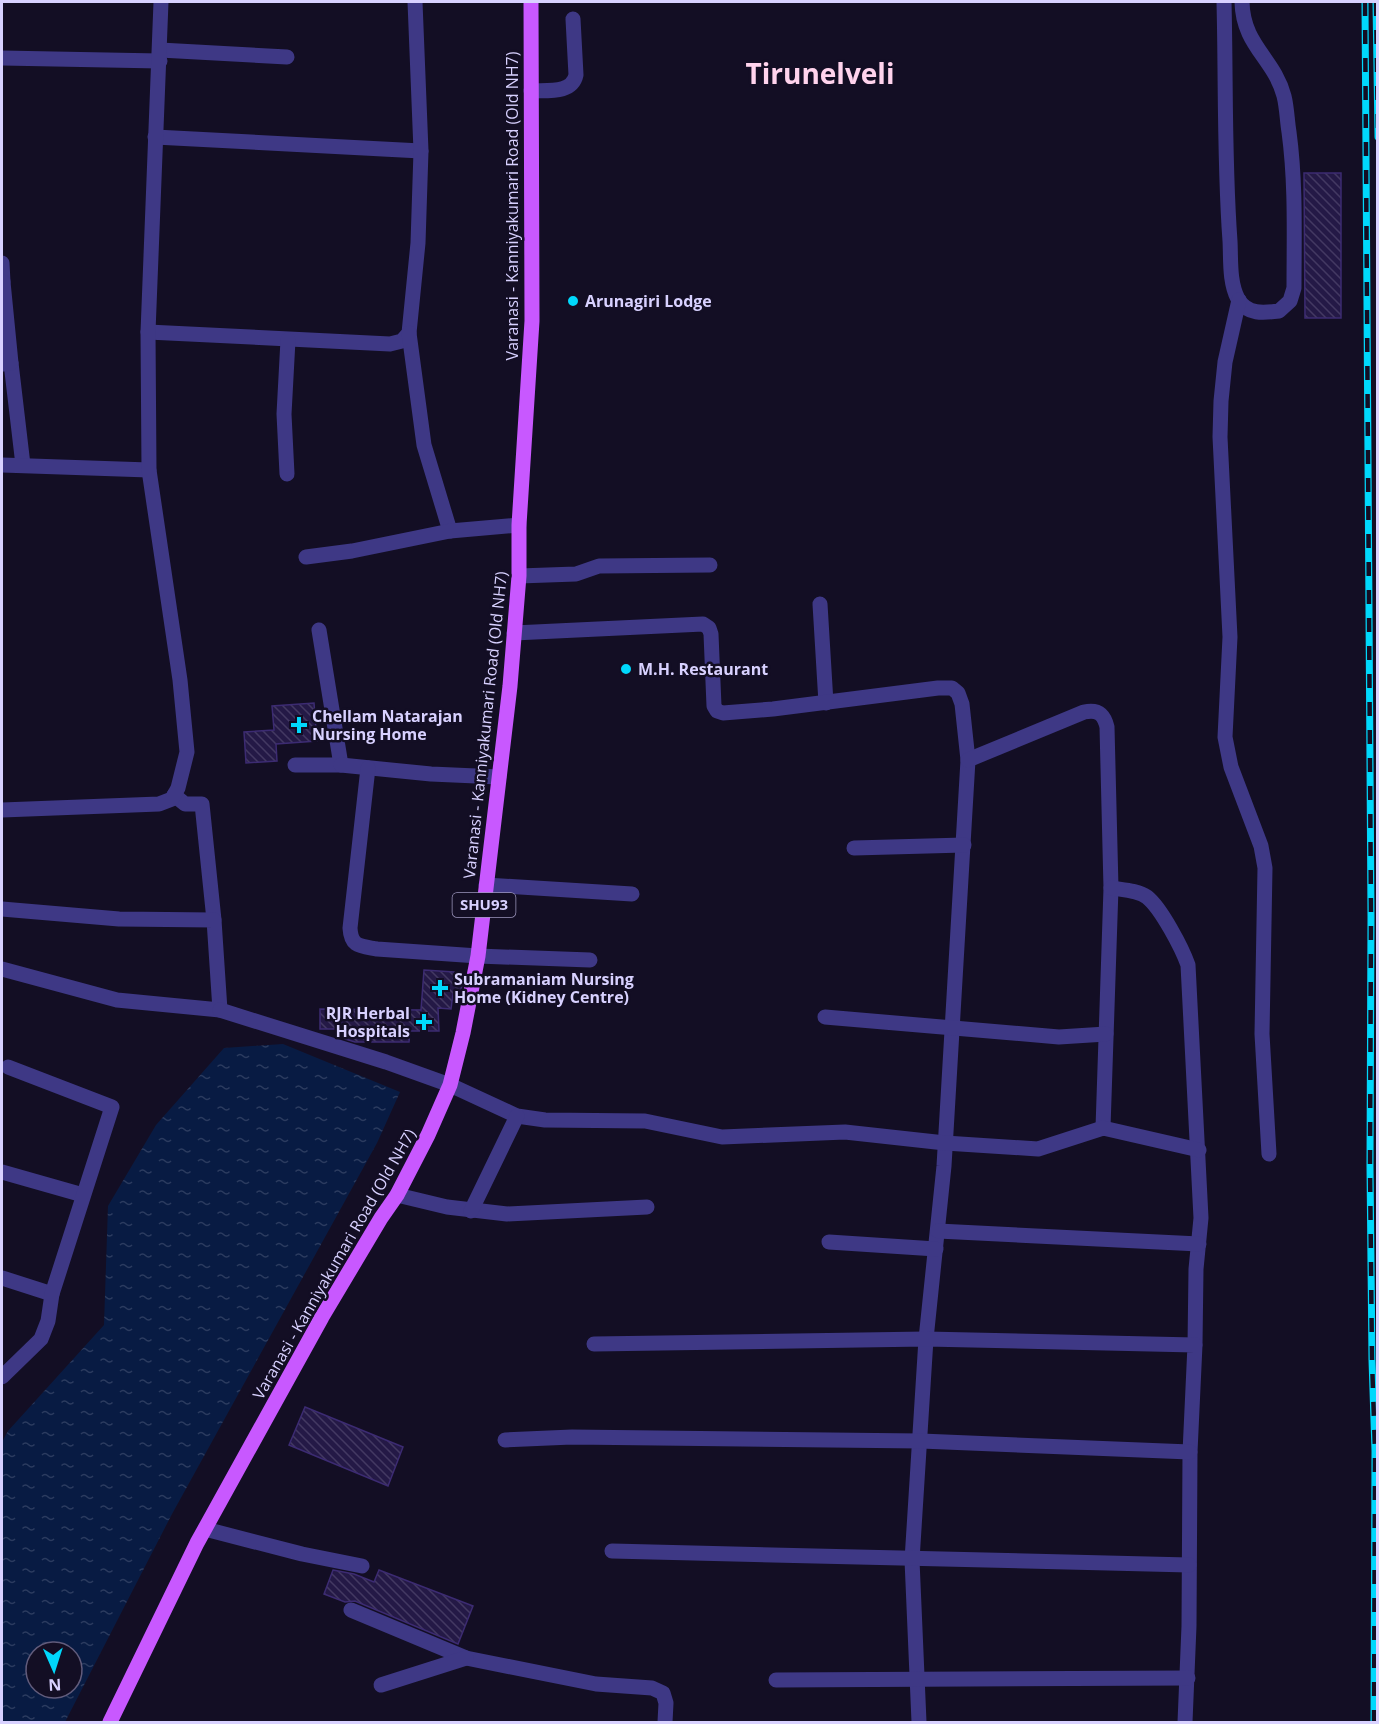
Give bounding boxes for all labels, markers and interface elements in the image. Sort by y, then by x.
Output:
street label: Varanasi - Kanniyakumari Road (Old NH7) [501,51,523,360]
district label: Tirunelveli [746,54,894,92]
place label: Arunagiri Lodge [585,290,712,312]
marker: Arunagiri Lodge [566,294,580,308]
street label: Varanasi - Kanniyakumari Road (Old NH7) [458,570,512,880]
place label: M.H. Restaurant [638,658,768,680]
marker: M.H. Restaurant [619,662,633,676]
place label: Chellam Natarajan Nursing Home [312,705,463,745]
marker: Chellam Natarajan Nursing Home [290,716,308,734]
road number: SHU93 [452,893,516,917]
place label: Subramaniam Nursing Home (Kidney Centre) [454,968,634,1008]
marker: Subramaniam Nursing Home (Kidney Centre) [431,979,449,997]
place label: RJR Herbal Hospitals [326,1002,410,1042]
marker: RJR Herbal Hospitals [415,1013,433,1031]
street label: Varanasi - Kanniyakumari Road (Old NH7) [247,1125,421,1403]
north arrow [24,1640,84,1700]
text: N [48,1674,62,1696]

